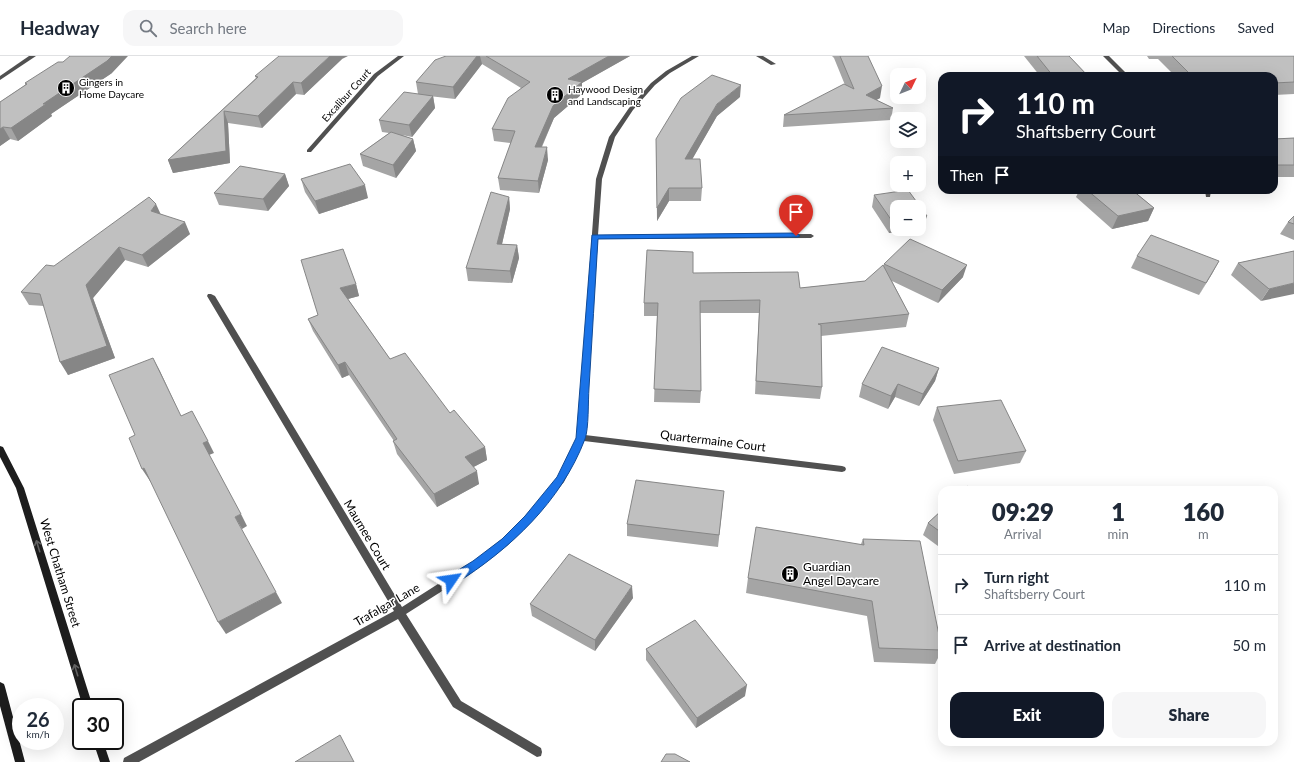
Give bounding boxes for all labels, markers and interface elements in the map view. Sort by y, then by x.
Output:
search box [123,10,403,46]
text: Headway [20,16,99,39]
icon: search [137,17,159,39]
text: Search here [169,19,247,37]
text: Map [1103,19,1130,36]
text: Directions [1152,19,1215,36]
text: Saved [1237,19,1274,36]
street label: Excalibur Court [319,66,373,124]
north arrow [890,68,926,104]
map controls [890,68,926,236]
place label: Gingers in Home Daycare [79,76,144,100]
building icon: Gingers in Home Daycare [56,78,76,98]
place label: Haywood Design and Landscaping [568,83,643,107]
building icon: Haywood Design and Landscaping [545,85,565,105]
text: 110 m [1016,86,1095,120]
icon: right [950,88,1002,140]
button: layers [890,112,926,148]
text: Shaftsberry Court [1016,120,1156,142]
button: + [890,156,926,192]
icon: arrive [991,164,1013,186]
text: Then [950,166,983,184]
pin [779,195,813,236]
button: − [890,200,926,236]
icon: arrive [785,201,807,223]
street label: Quartermaine Court [659,427,767,455]
street label: Maumee Court [341,497,395,573]
text: 09:29 [992,497,1054,526]
text: 1 [1111,497,1125,526]
text: 160 [1182,497,1224,526]
street label: West Chatham Street [37,517,84,630]
text: Arrival [1004,526,1042,542]
text: min [1108,526,1129,542]
text: m [1198,526,1209,542]
one-way arrow [34,539,41,552]
position arrow [430,559,472,601]
place label: Guardian Angel Daycare [803,559,879,588]
building icon: Guardian Angel Daycare [780,564,800,584]
text: Turn right [984,568,1049,586]
icon: right [950,574,972,596]
text: 110 m [1224,576,1266,594]
street label: Trafalgar Lane [351,580,422,629]
text: Shaftsberry Court [984,586,1085,602]
icon: arrive [950,634,972,656]
text: Arrive at destination [984,636,1121,654]
text: 50 m [1232,636,1266,654]
one-way arrow [72,663,79,676]
button: Exit [950,692,1104,738]
button: Share [1112,692,1266,738]
speed limit sign: 30 [72,698,124,750]
text: 26 [26,707,50,731]
text: km/h [26,728,50,740]

